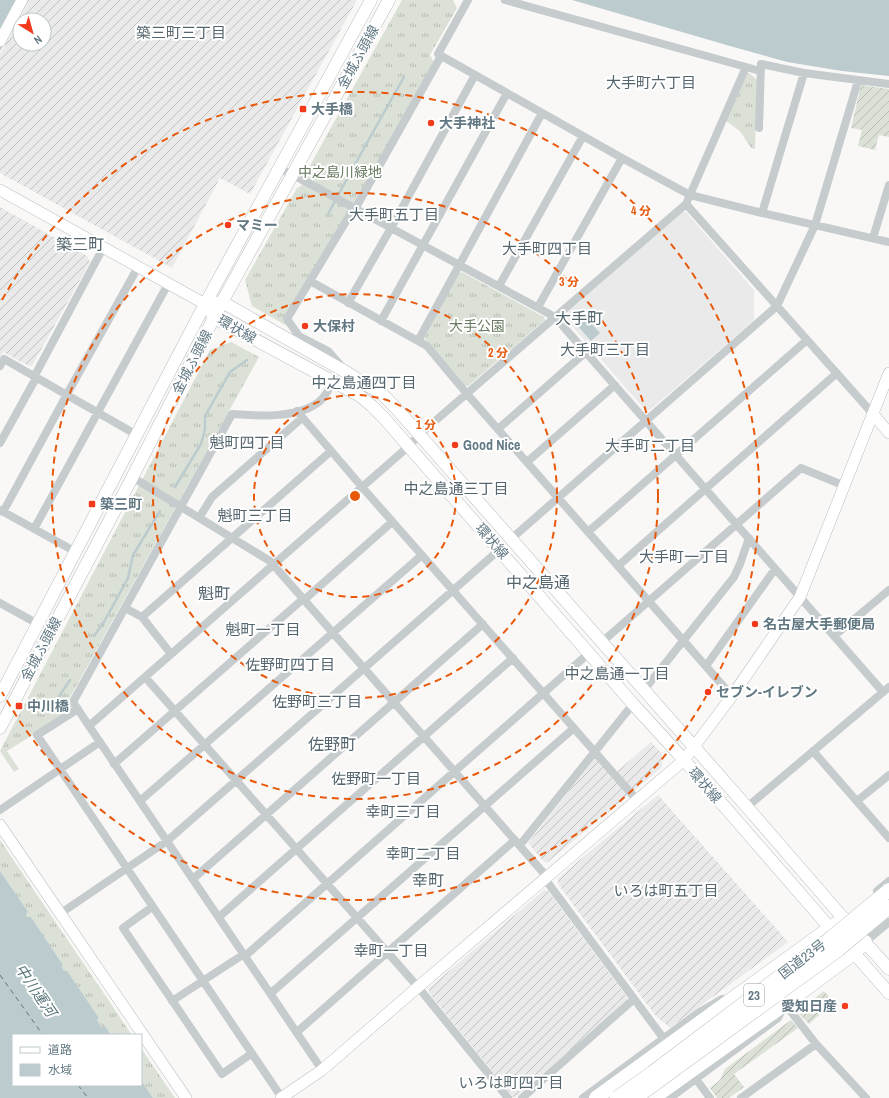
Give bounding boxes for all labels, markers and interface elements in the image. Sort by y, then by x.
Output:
north arrow [12,12,52,52]
district label: 築三町三丁目 [136,22,226,43]
street label: 金城ふ頭線 [333,22,383,92]
text: N [31,32,45,48]
district label: 大手町六丁目 [606,72,696,93]
place label: 大手橋 [311,100,353,118]
marker: 大手橋 [298,104,308,114]
place label: 大手神社 [439,114,495,132]
marker: 大手神社 [426,118,436,128]
park label: 中之島川緑地 [298,163,382,181]
text: 4 分 [631,203,651,219]
district label: 大手町五丁目 [349,204,439,225]
place label: マミー [236,216,278,234]
marker: マミー [223,220,233,230]
district label: 築三町 [56,233,104,255]
district label: 大手町四丁目 [502,238,592,259]
text: 3 分 [559,274,579,290]
district label: 大手町 [555,307,603,329]
street label: 環状線 [214,311,260,347]
place label: 大保村 [313,317,355,335]
park label: 大手公園 [449,317,505,335]
marker: 大保村 [300,321,310,331]
street label: 金城ふ頭線 [168,327,216,397]
district label: 大手町三丁目 [560,339,650,360]
text: 2 分 [488,345,508,361]
district label: 中之島通四丁目 [311,372,417,393]
text: 1 分 [416,417,436,433]
district label: 魁町四丁目 [209,432,285,453]
district label: 大手町二丁目 [605,435,695,456]
place label: Good Nice [463,436,520,454]
marker: Good Nice [450,440,460,450]
district label: 中之島通三丁目 [403,478,509,499]
centre of rings [348,489,362,503]
place label: 築三町 [100,495,142,513]
marker: 築三町 [87,499,97,509]
district label: 魁町三丁目 [217,505,293,526]
street label: 環状線 [471,519,513,563]
district label: 大手町一丁目 [639,546,729,567]
district label: 中之島通 [506,571,570,593]
district label: 魁町 [198,582,230,604]
street label: 金城ふ頭線 [17,614,65,684]
place label: 名古屋大手郵便局 [763,615,875,633]
district label: 魁町一丁目 [225,619,301,640]
marker: 名古屋大手郵便局 [750,619,760,629]
district label: 佐野町四丁目 [245,654,335,675]
district label: 中之島通一丁目 [564,663,670,684]
place label: セブン-イレブン [716,683,818,701]
marker: セブン-イレブン [703,687,713,697]
district label: 佐野町三丁目 [272,691,362,712]
place label: 中川橋 [27,697,69,715]
marker: 中川橋 [14,701,24,711]
district label: 佐野町 [308,733,356,755]
street label: 環状線 [684,763,726,807]
district label: 佐野町一丁目 [331,768,421,789]
district label: 幸町三丁目 [365,801,441,822]
district label: 幸町二丁目 [385,843,461,864]
district label: 幸町 [412,869,444,891]
district label: いろは町五丁目 [613,880,719,901]
street label: 国道23号 [775,935,829,983]
district label: 幸町一丁目 [353,940,429,961]
water label: 中川運河 [11,959,63,1023]
road number: 23 [744,984,764,1006]
place label: 愛知日産 [781,997,837,1015]
marker: 愛知日産 [840,1001,850,1011]
legend [12,1034,142,1086]
text: 道路 [48,1042,72,1058]
text: 水域 [48,1062,72,1078]
district label: いろは町四丁目 [458,1072,564,1093]

